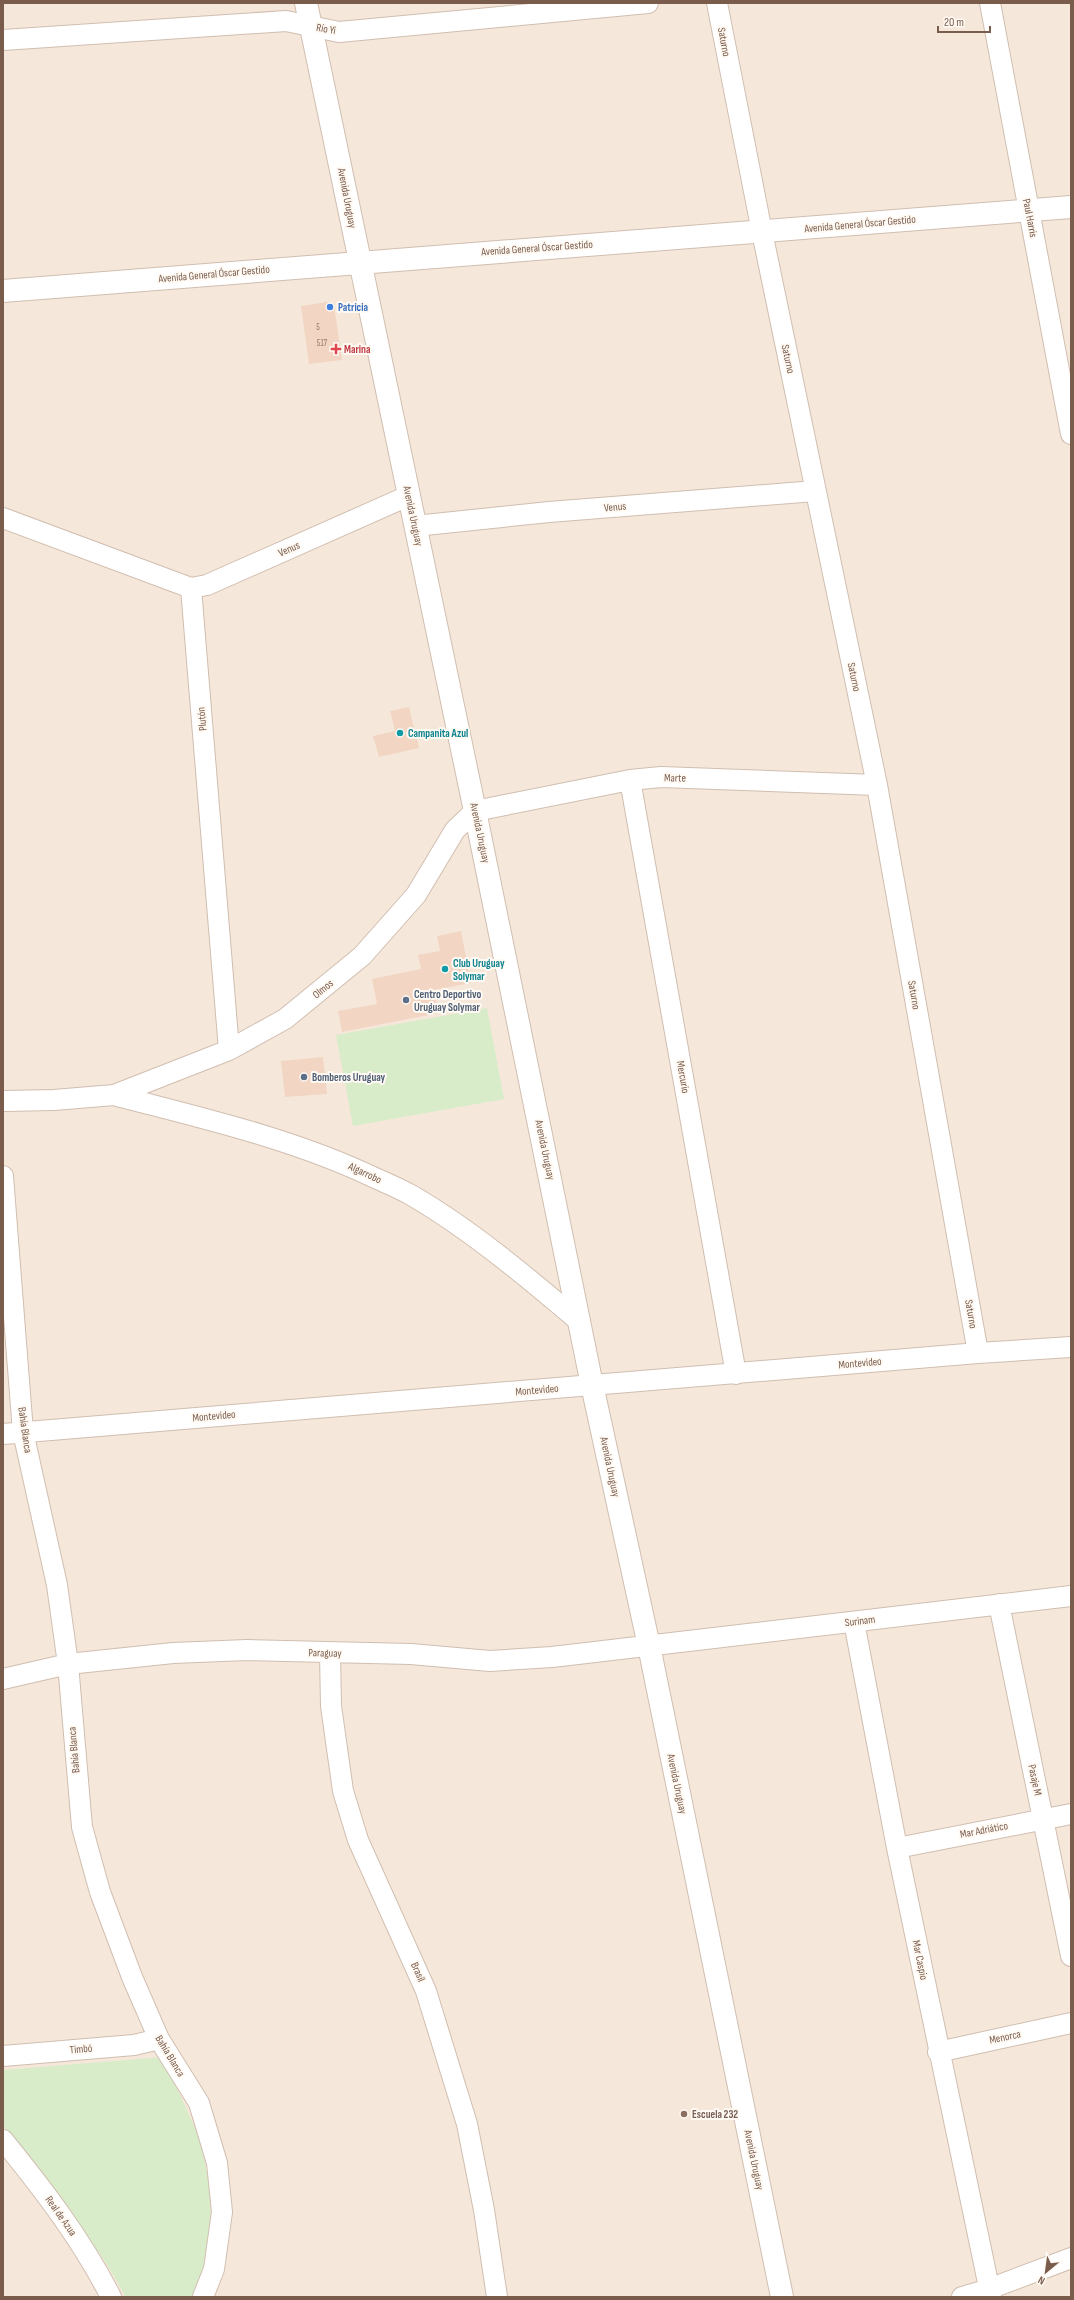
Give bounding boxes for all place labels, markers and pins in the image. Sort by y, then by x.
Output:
place label: Patricia [338,301,368,314]
marker: Patricia [325,302,335,312]
place label: Marina [344,343,371,356]
marker: Marina [331,344,341,354]
place label: Campanita Azul [408,727,468,740]
marker: Campanita Azul [395,728,405,738]
place label: Club Uruguay Solymar [453,957,505,983]
marker: Club Uruguay Solymar [440,964,450,974]
place label: Centro Deportivo Uruguay Solymar [414,988,482,1014]
marker: Centro Deportivo Uruguay Solymar [401,995,411,1005]
place label: Bomberos Uruguay [312,1071,386,1084]
marker: Bomberos Uruguay [299,1072,309,1082]
place label: Escuela 232 [692,2108,738,2121]
marker: Escuela 232 [679,2109,689,2119]

